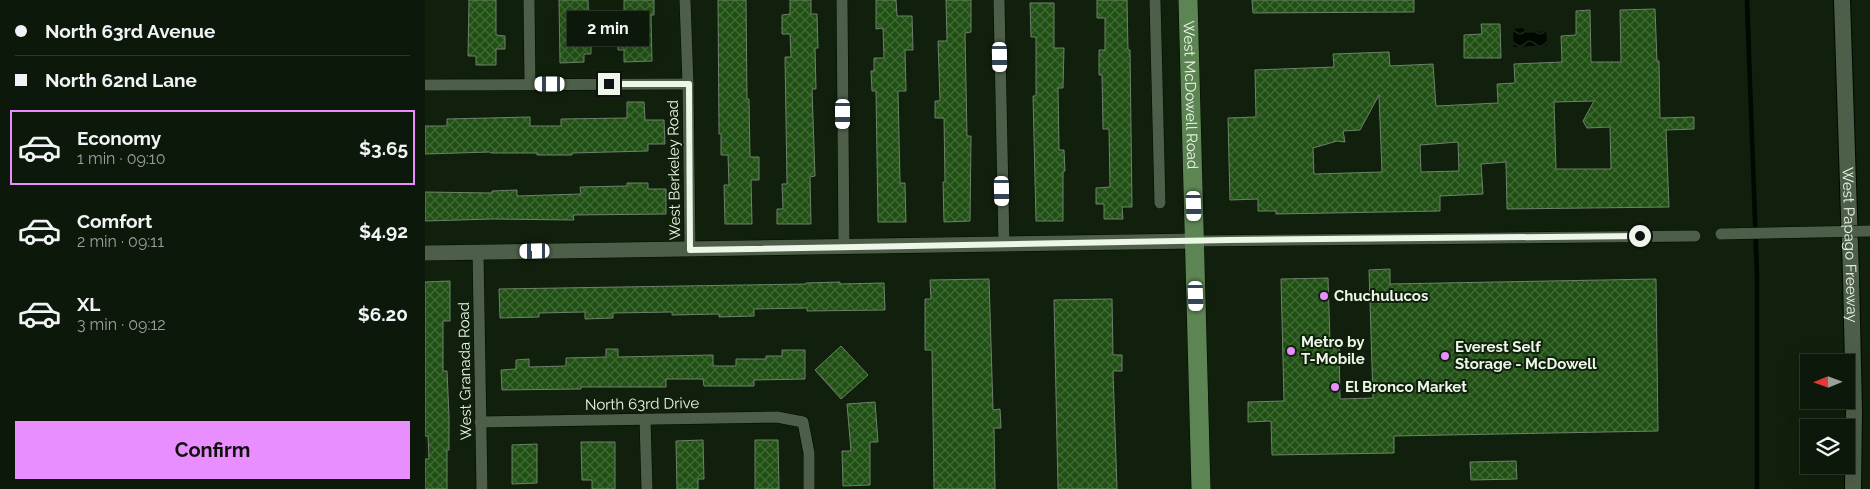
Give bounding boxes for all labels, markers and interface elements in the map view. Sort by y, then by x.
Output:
callout: 2 min [568,12,650,46]
text: 2 min [587,19,629,38]
text: North 63rd Avenue [45,20,215,42]
street label: West McDowell Road [1180,20,1201,169]
car [992,42,1007,72]
text: North 62nd Lane [45,69,197,91]
route end [598,73,620,95]
car [535,77,565,92]
car [835,99,850,129]
street label: West Berkeley Road [664,100,684,240]
icon: car [17,125,62,170]
text: Economy [77,127,161,149]
text: $3.65 [359,137,408,159]
text: 1 min · 09:10 [77,149,165,168]
street label: West Papago Freeway [1838,167,1861,323]
car [994,176,1009,206]
car [1185,191,1202,221]
icon: car [17,208,62,253]
text: Comfort [77,210,152,232]
text: $4.92 [359,220,408,242]
route start [1629,225,1651,247]
text: 2 min · 09:11 [77,232,164,251]
car [519,243,550,259]
car [1187,281,1204,311]
place label: Chuchulucos [1334,287,1428,305]
marker: Chuchulucos [1318,290,1330,302]
icon: car [17,291,62,336]
text: XL [77,293,100,315]
street label: West Granada Road [455,302,475,440]
text: $6.20 [358,303,408,325]
text: 3 min · 09:12 [77,315,166,334]
place label: Metro by T-Mobile [1301,333,1365,368]
place label: Everest Self Storage - McDowell [1455,338,1597,373]
marker: Metro by T-Mobile [1285,345,1297,357]
marker: Everest Self Storage - McDowell [1439,350,1451,362]
north arrow [1800,354,1855,409]
map controls [1800,354,1855,474]
place label: El Bronco Market [1345,378,1467,396]
marker: El Bronco Market [1329,381,1341,393]
street label: North 63rd Drive [585,394,699,414]
button: layers [1800,419,1855,474]
button: Confirm [15,421,410,479]

